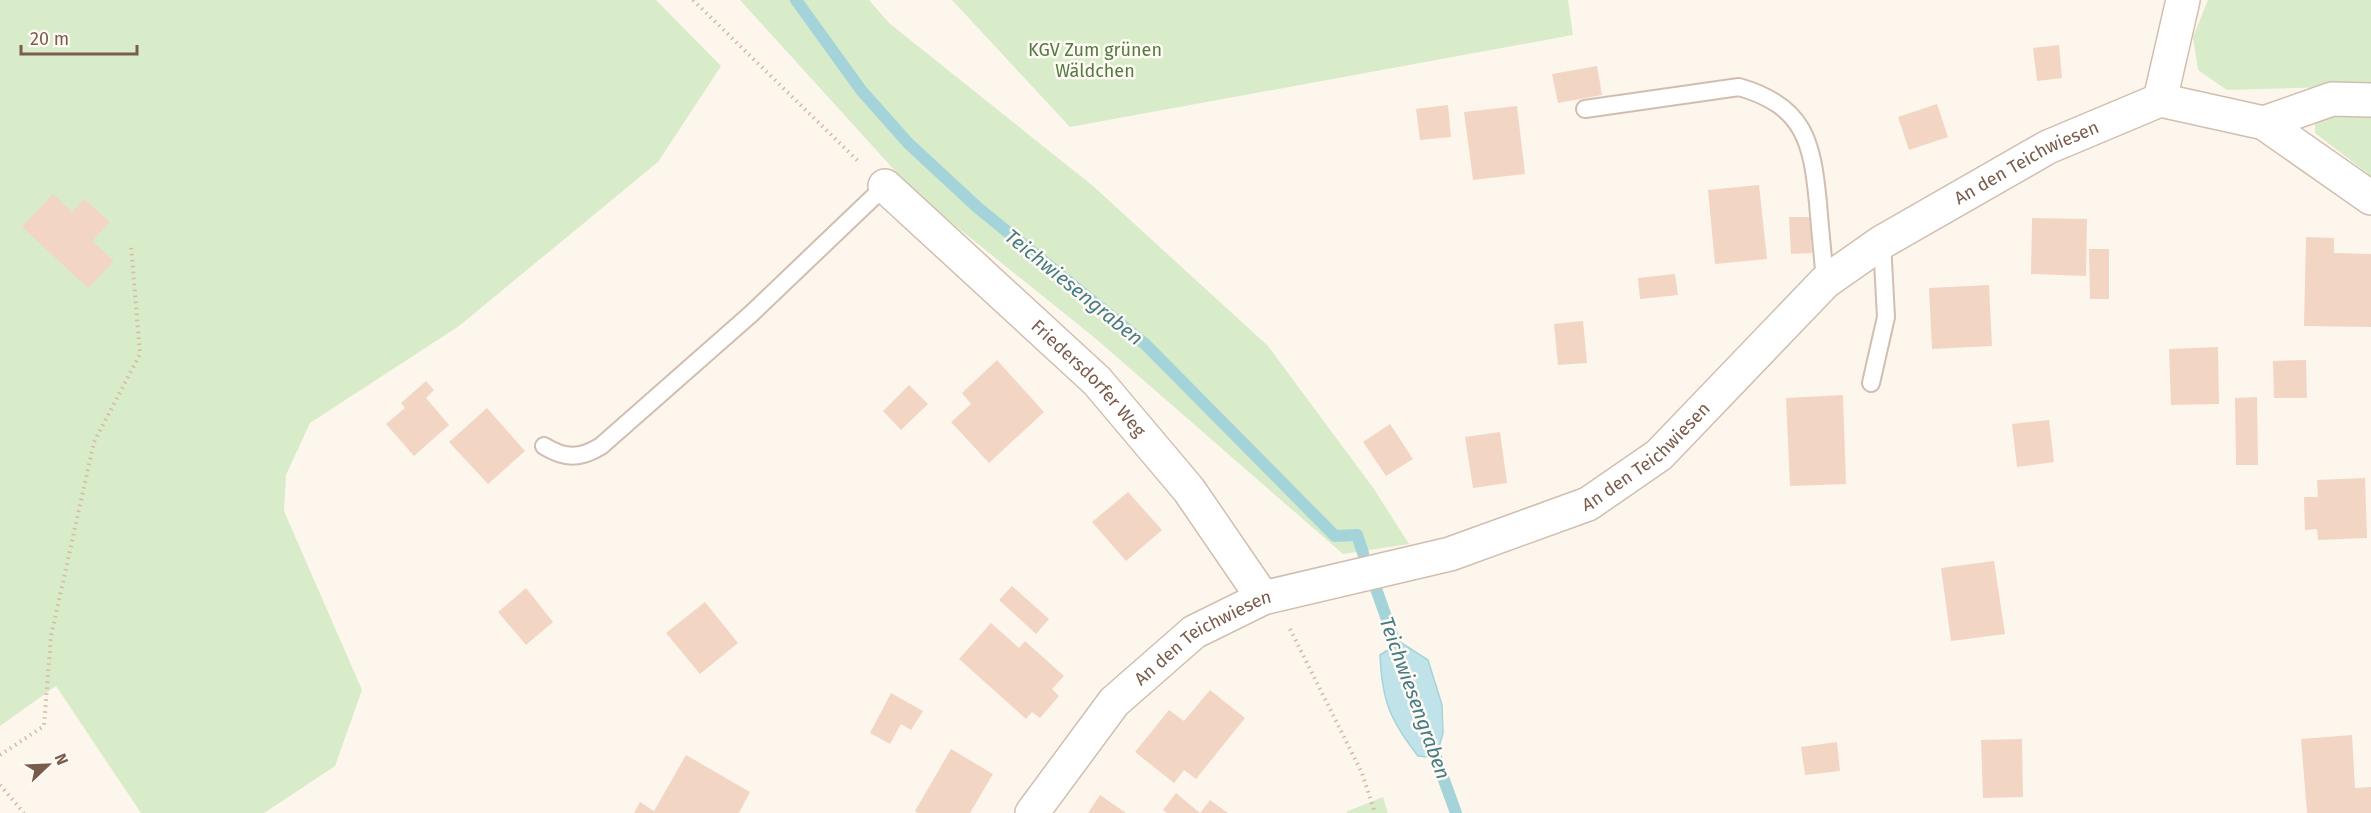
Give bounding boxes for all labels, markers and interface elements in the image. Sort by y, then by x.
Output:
scale bar [21,18,136,56]
text: 20 m [30,28,69,50]
park label: KGV Zum grünen Wäldchen [1028,39,1162,82]
street label: An den Teichwiesen [1950,116,2102,209]
water label: Teichwiesengraben [1000,224,1148,350]
street label: Friedersdorfer Weg [1026,315,1151,442]
street label: An den Teichwiesen [1579,398,1715,516]
street label: An den Teichwiesen [1130,585,1273,690]
water label: Teichwiesengraben [1374,614,1456,782]
north arrow [18,735,78,795]
text: N [51,751,72,768]

